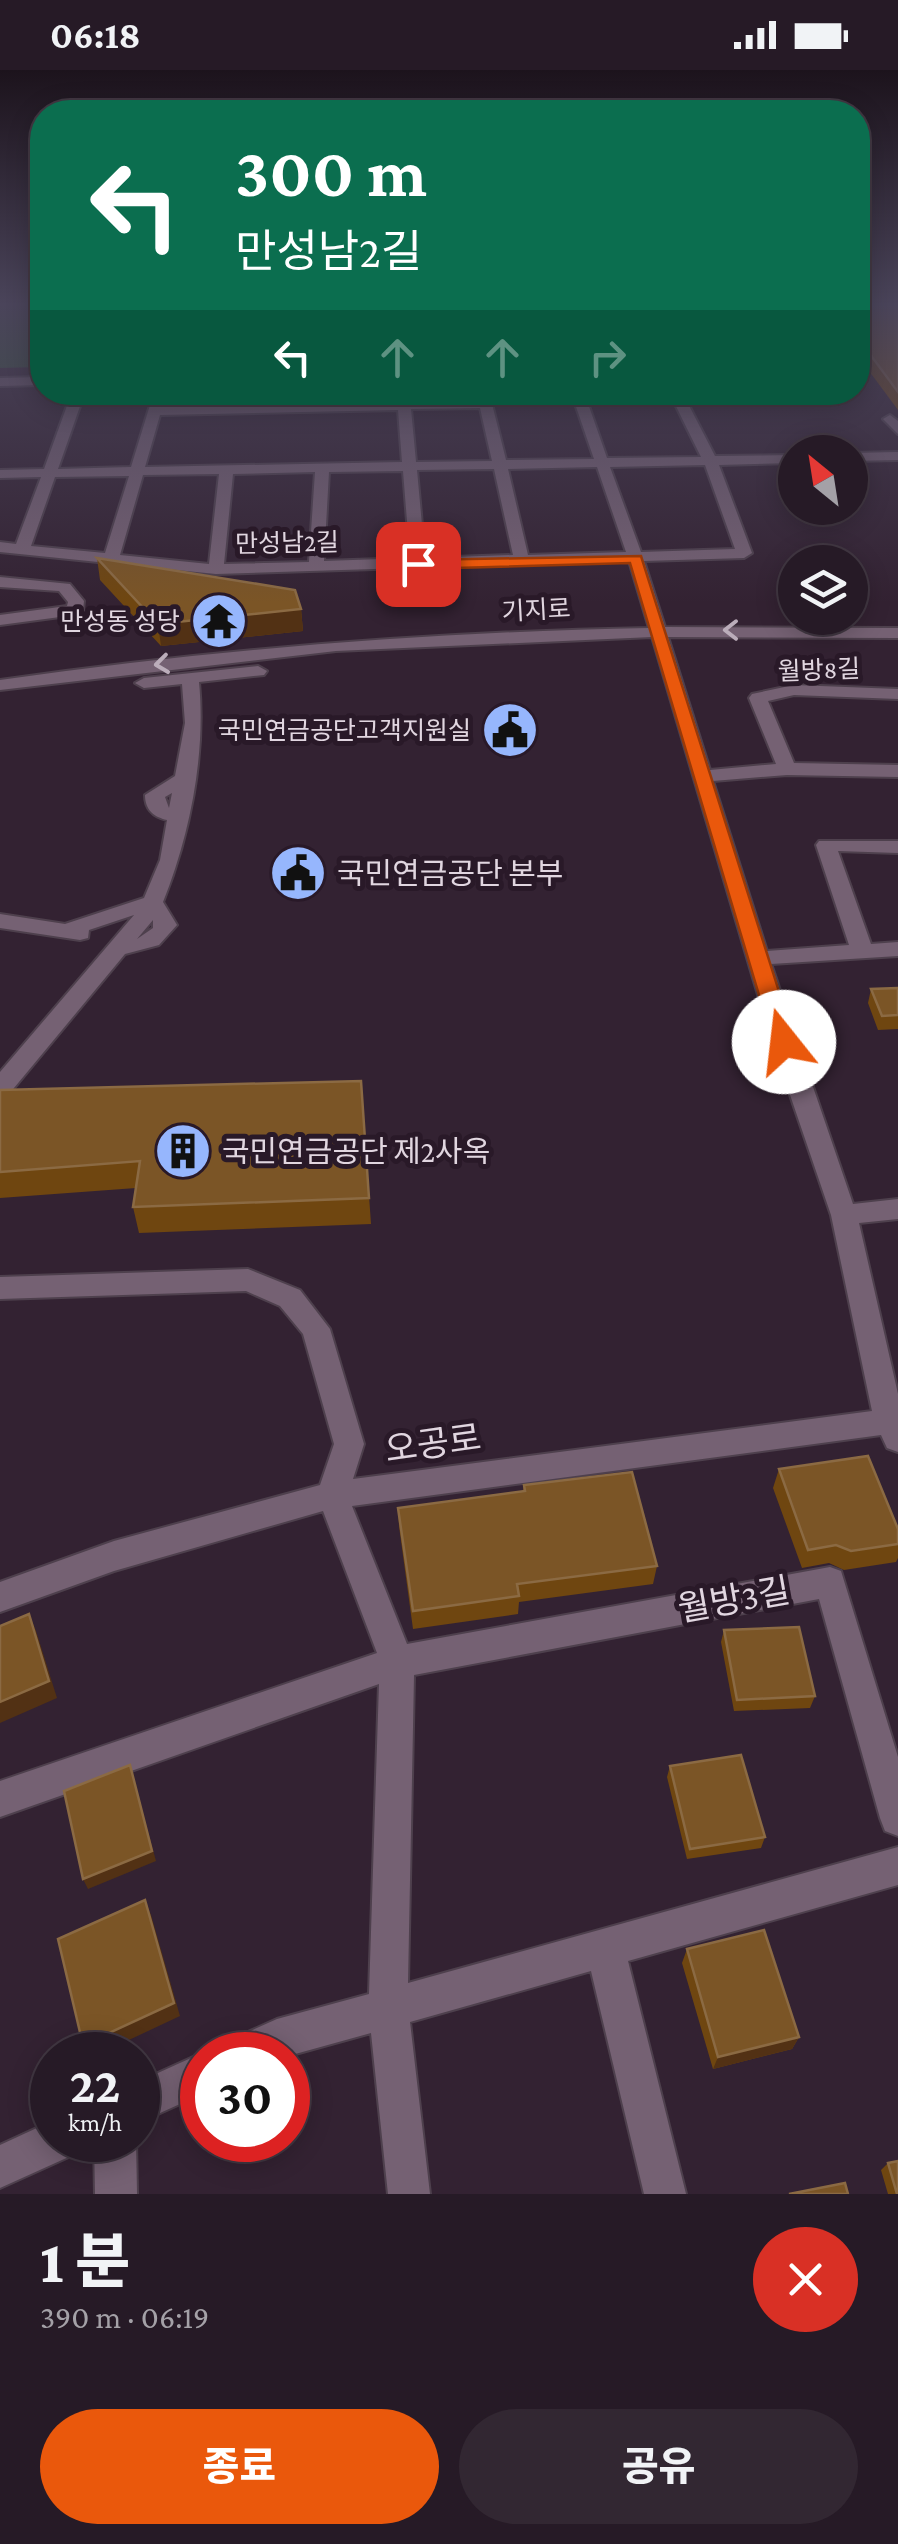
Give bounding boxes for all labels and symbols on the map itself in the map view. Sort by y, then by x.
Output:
north arrow [778,435,868,525]
pin [376,522,461,607]
street label: 만성남2길 [235,529,339,557]
temple icon: 만성동 성당 [189,591,249,651]
street label: 기지로 [501,595,571,625]
place label: 만성동 성당 [60,608,180,635]
one-way arrow [722,619,738,641]
one-way arrow [153,652,170,673]
street label: 월방8길 [777,655,861,685]
public building icon: 국민연금공단고객지원실 [480,700,540,760]
place label: 국민연금공단고객지원실 [218,717,471,744]
public building icon: 국민연금공단 본부 [268,843,328,903]
place label: 국민연금공단 본부 [337,857,563,890]
position arrow [732,990,836,1094]
building icon: 국민연금공단 제2사옥 [153,1121,213,1181]
place label: 국민연금공단 제2사옥 [222,1135,490,1168]
street label: 오공로 [382,1418,484,1470]
street label: 월방3길 [675,1571,793,1629]
speed limit sign: 30 [180,2032,310,2162]

